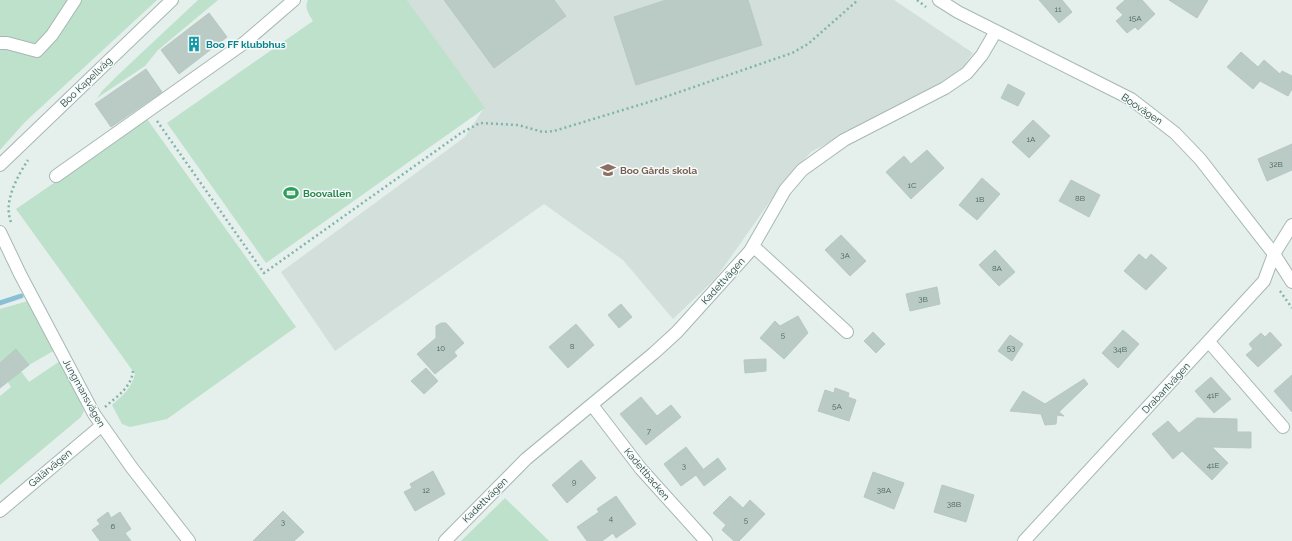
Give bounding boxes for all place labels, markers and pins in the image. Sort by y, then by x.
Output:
building icon: Boo FF klubbhus [185,35,203,53]
place label: Boo FF klubbhus [206,39,286,50]
school or university icon: Boo Gårds skola [599,161,617,179]
place label: Boo Gårds skola [620,165,697,176]
sports icon: Boovallen [282,184,300,202]
place label: Boovallen [303,188,351,199]

